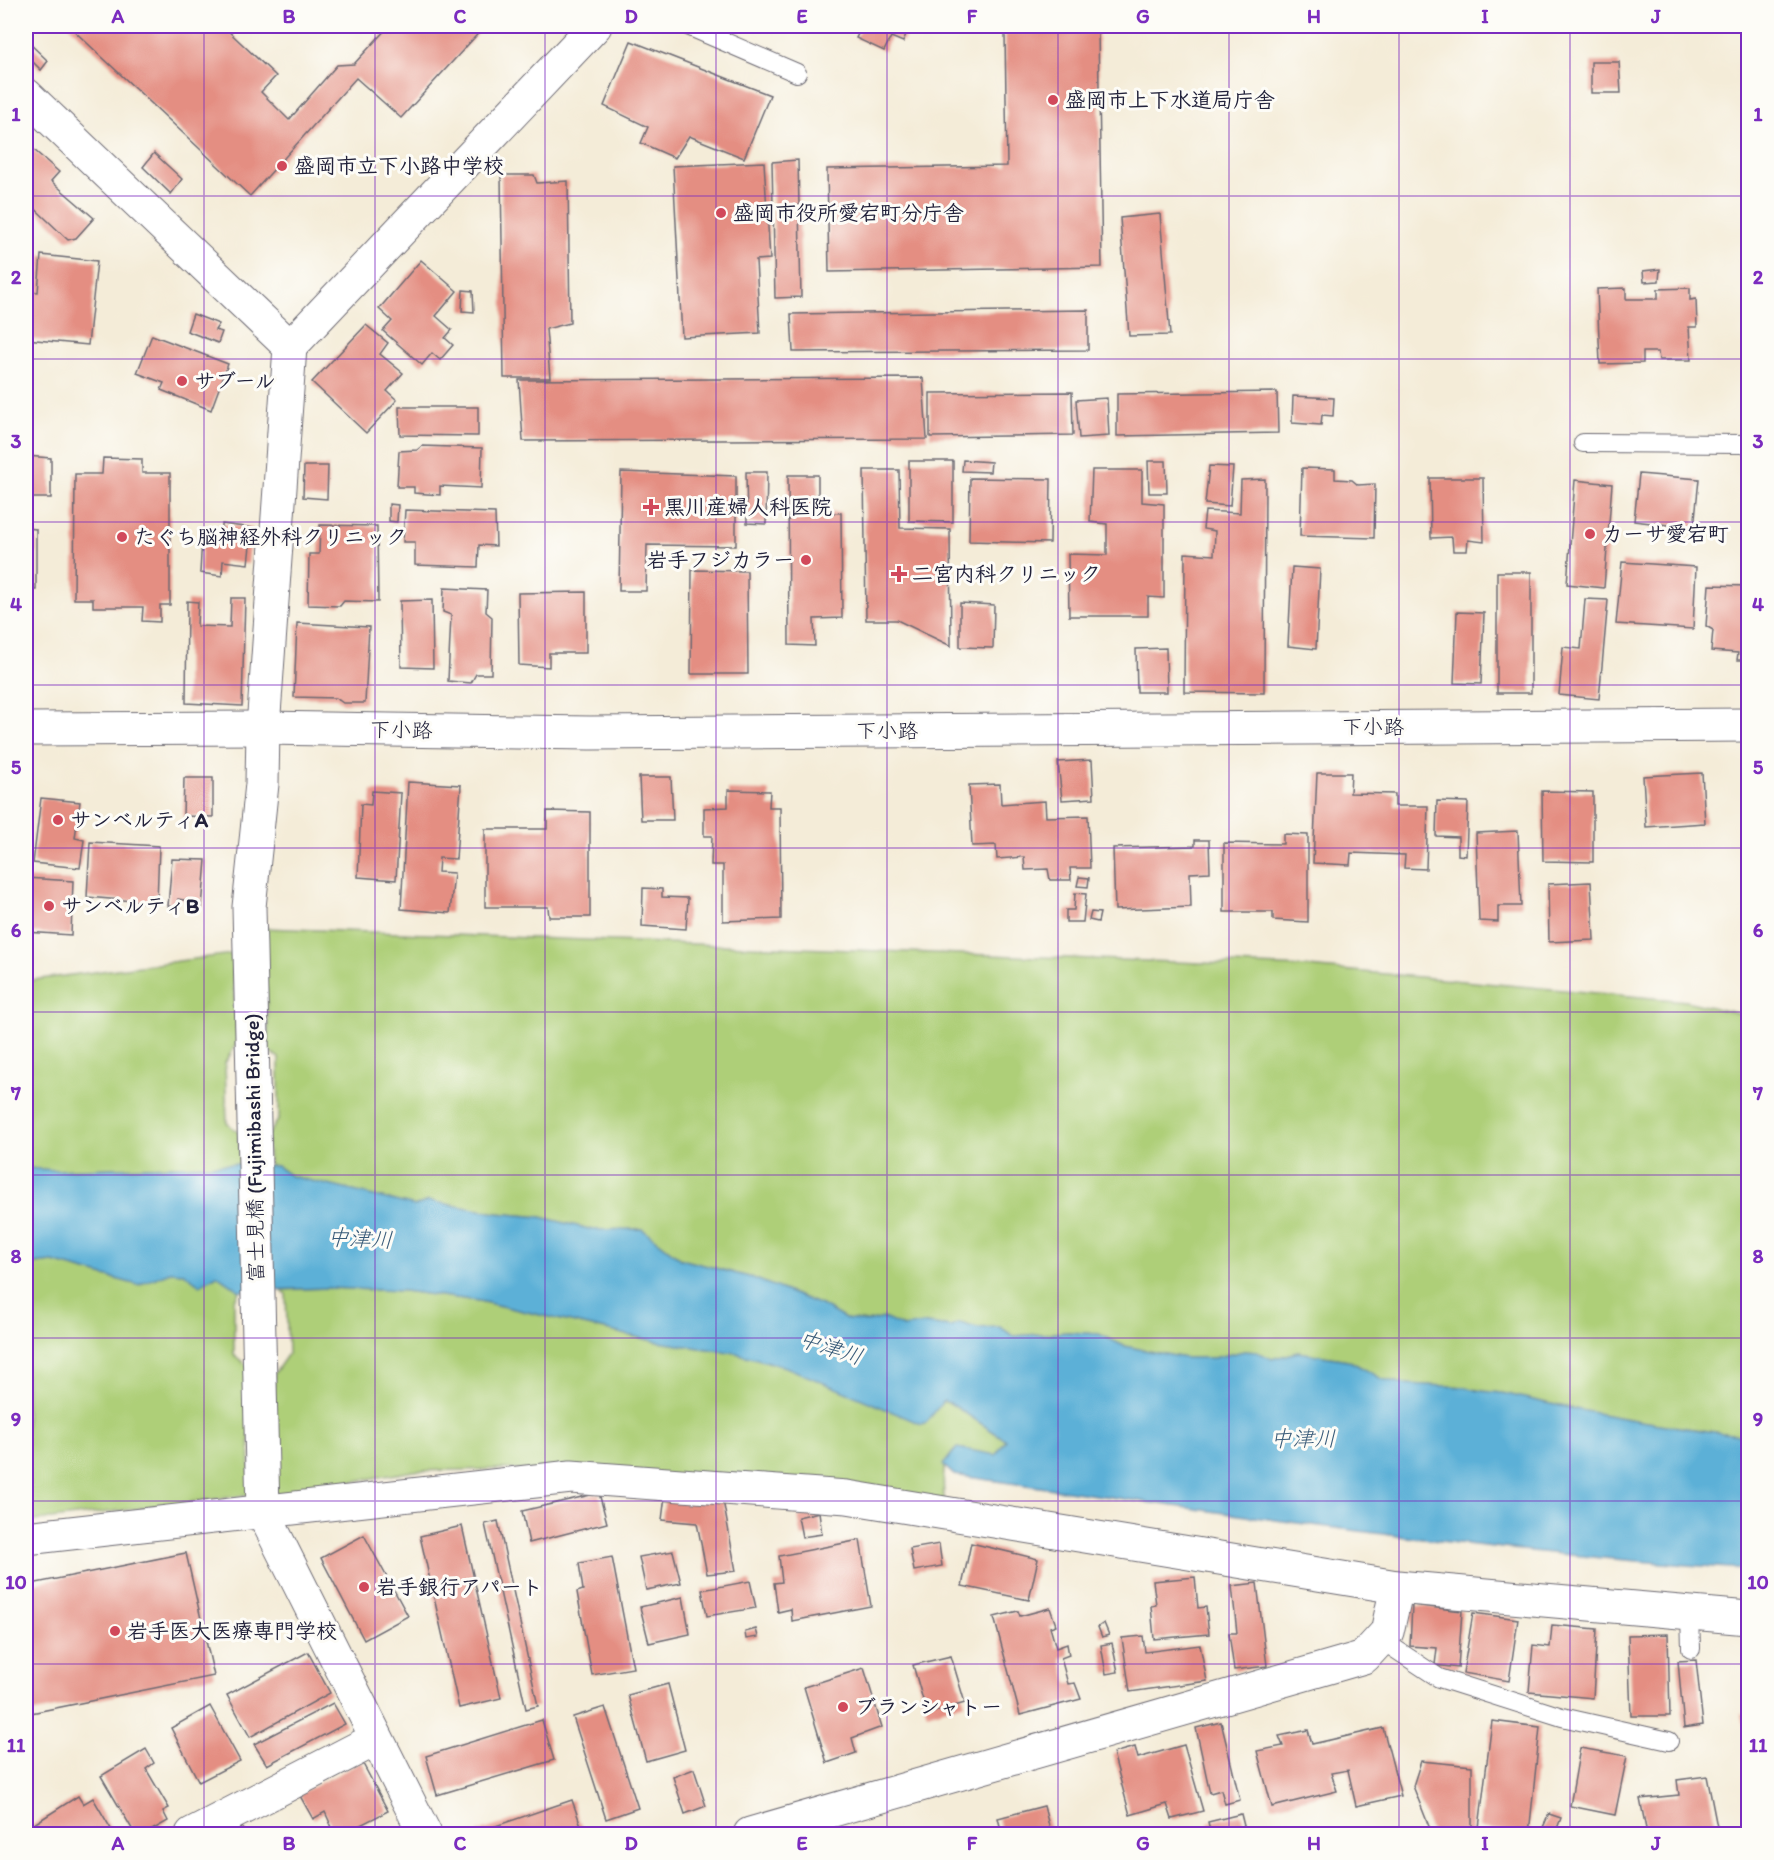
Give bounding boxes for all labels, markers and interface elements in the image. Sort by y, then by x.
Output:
text: A [111,4,125,28]
text: B [283,4,296,28]
text: C [454,4,467,28]
text: D [624,4,638,28]
text: E [796,4,808,28]
text: F [967,4,978,28]
text: G [1136,4,1150,28]
text: H [1307,4,1321,28]
text: I [1481,4,1489,28]
text: J [1650,4,1661,28]
place label: 盛岡市上下水道局庁舎 [1065,87,1275,112]
marker: 盛岡市上下水道局庁舎 [1046,93,1060,107]
text: 1 [11,102,21,126]
text: 1 [1753,102,1763,126]
place label: 盛岡市立下小路中学校 [294,153,504,178]
marker: 盛岡市立下小路中学校 [275,159,289,173]
place label: 盛岡市役所愛宕町分庁舎 [733,200,964,225]
marker: 盛岡市役所愛宕町分庁舎 [714,206,728,220]
text: 2 [11,265,22,289]
text: 2 [1753,265,1764,289]
place label: サブール [194,368,276,393]
marker: サブール [175,374,189,388]
text: 3 [11,429,22,453]
text: 3 [1753,429,1764,453]
place label: 黒川産婦人科医院 [664,494,832,519]
marker: 黒川産婦人科医院 [642,498,660,516]
place label: カーサ愛宕町 [1602,521,1729,546]
place label: たぐち脳神経外科クリニック [134,524,407,549]
marker: カーサ愛宕町 [1583,527,1597,541]
marker: たぐち脳神経外科クリニック [115,530,129,544]
place label: 岩手フジカラー [647,547,794,572]
marker: 岩手フジカラー [799,553,813,567]
place label: 二宮内科クリニック [912,561,1101,586]
marker: 二宮内科クリニック [890,565,908,583]
text: 4 [10,592,22,616]
text: 4 [1752,592,1764,616]
street label: 下小路 [1342,714,1405,739]
street label: 下小路 [369,716,433,743]
street label: 下小路 [856,718,919,743]
text: 5 [11,755,22,779]
text: 5 [1753,755,1764,779]
place label: サンベルティA [70,807,209,832]
marker: サンベルティA [51,813,65,827]
place label: サンベルティB [61,893,200,918]
marker: サンベルティB [42,899,56,913]
text: 6 [11,918,22,942]
text: 6 [1753,918,1764,942]
street label: 富士見橋 (Fujimibashi Bridge) [239,1013,268,1283]
text: 7 [10,1081,21,1105]
text: 7 [1752,1081,1763,1105]
water label: 中津川 [326,1223,394,1254]
text: 8 [11,1244,22,1268]
text: 8 [1753,1244,1764,1268]
water label: 中津川 [795,1324,866,1371]
text: 9 [11,1407,21,1431]
text: 9 [1753,1407,1763,1431]
water label: 中津川 [1270,1425,1336,1452]
text: 10 [5,1570,27,1594]
text: 10 [1747,1570,1769,1594]
place label: 岩手銀行アパート [376,1574,543,1599]
marker: 岩手銀行アパート [357,1580,371,1594]
place label: 岩手医大医療専門学校 [127,1618,337,1643]
marker: 岩手医大医療専門学校 [108,1624,122,1638]
place label: ブランシャトー [855,1694,1002,1719]
marker: ブランシャトー [836,1700,850,1714]
text: 11 [7,1733,26,1757]
text: 11 [1749,1733,1768,1757]
text: A [111,1831,125,1855]
text: B [283,1831,296,1855]
text: C [454,1831,467,1855]
text: D [624,1831,638,1855]
text: E [796,1831,808,1855]
text: F [967,1831,978,1855]
text: G [1136,1831,1150,1855]
text: H [1307,1831,1321,1855]
text: I [1481,1831,1489,1855]
text: J [1650,1831,1661,1855]

